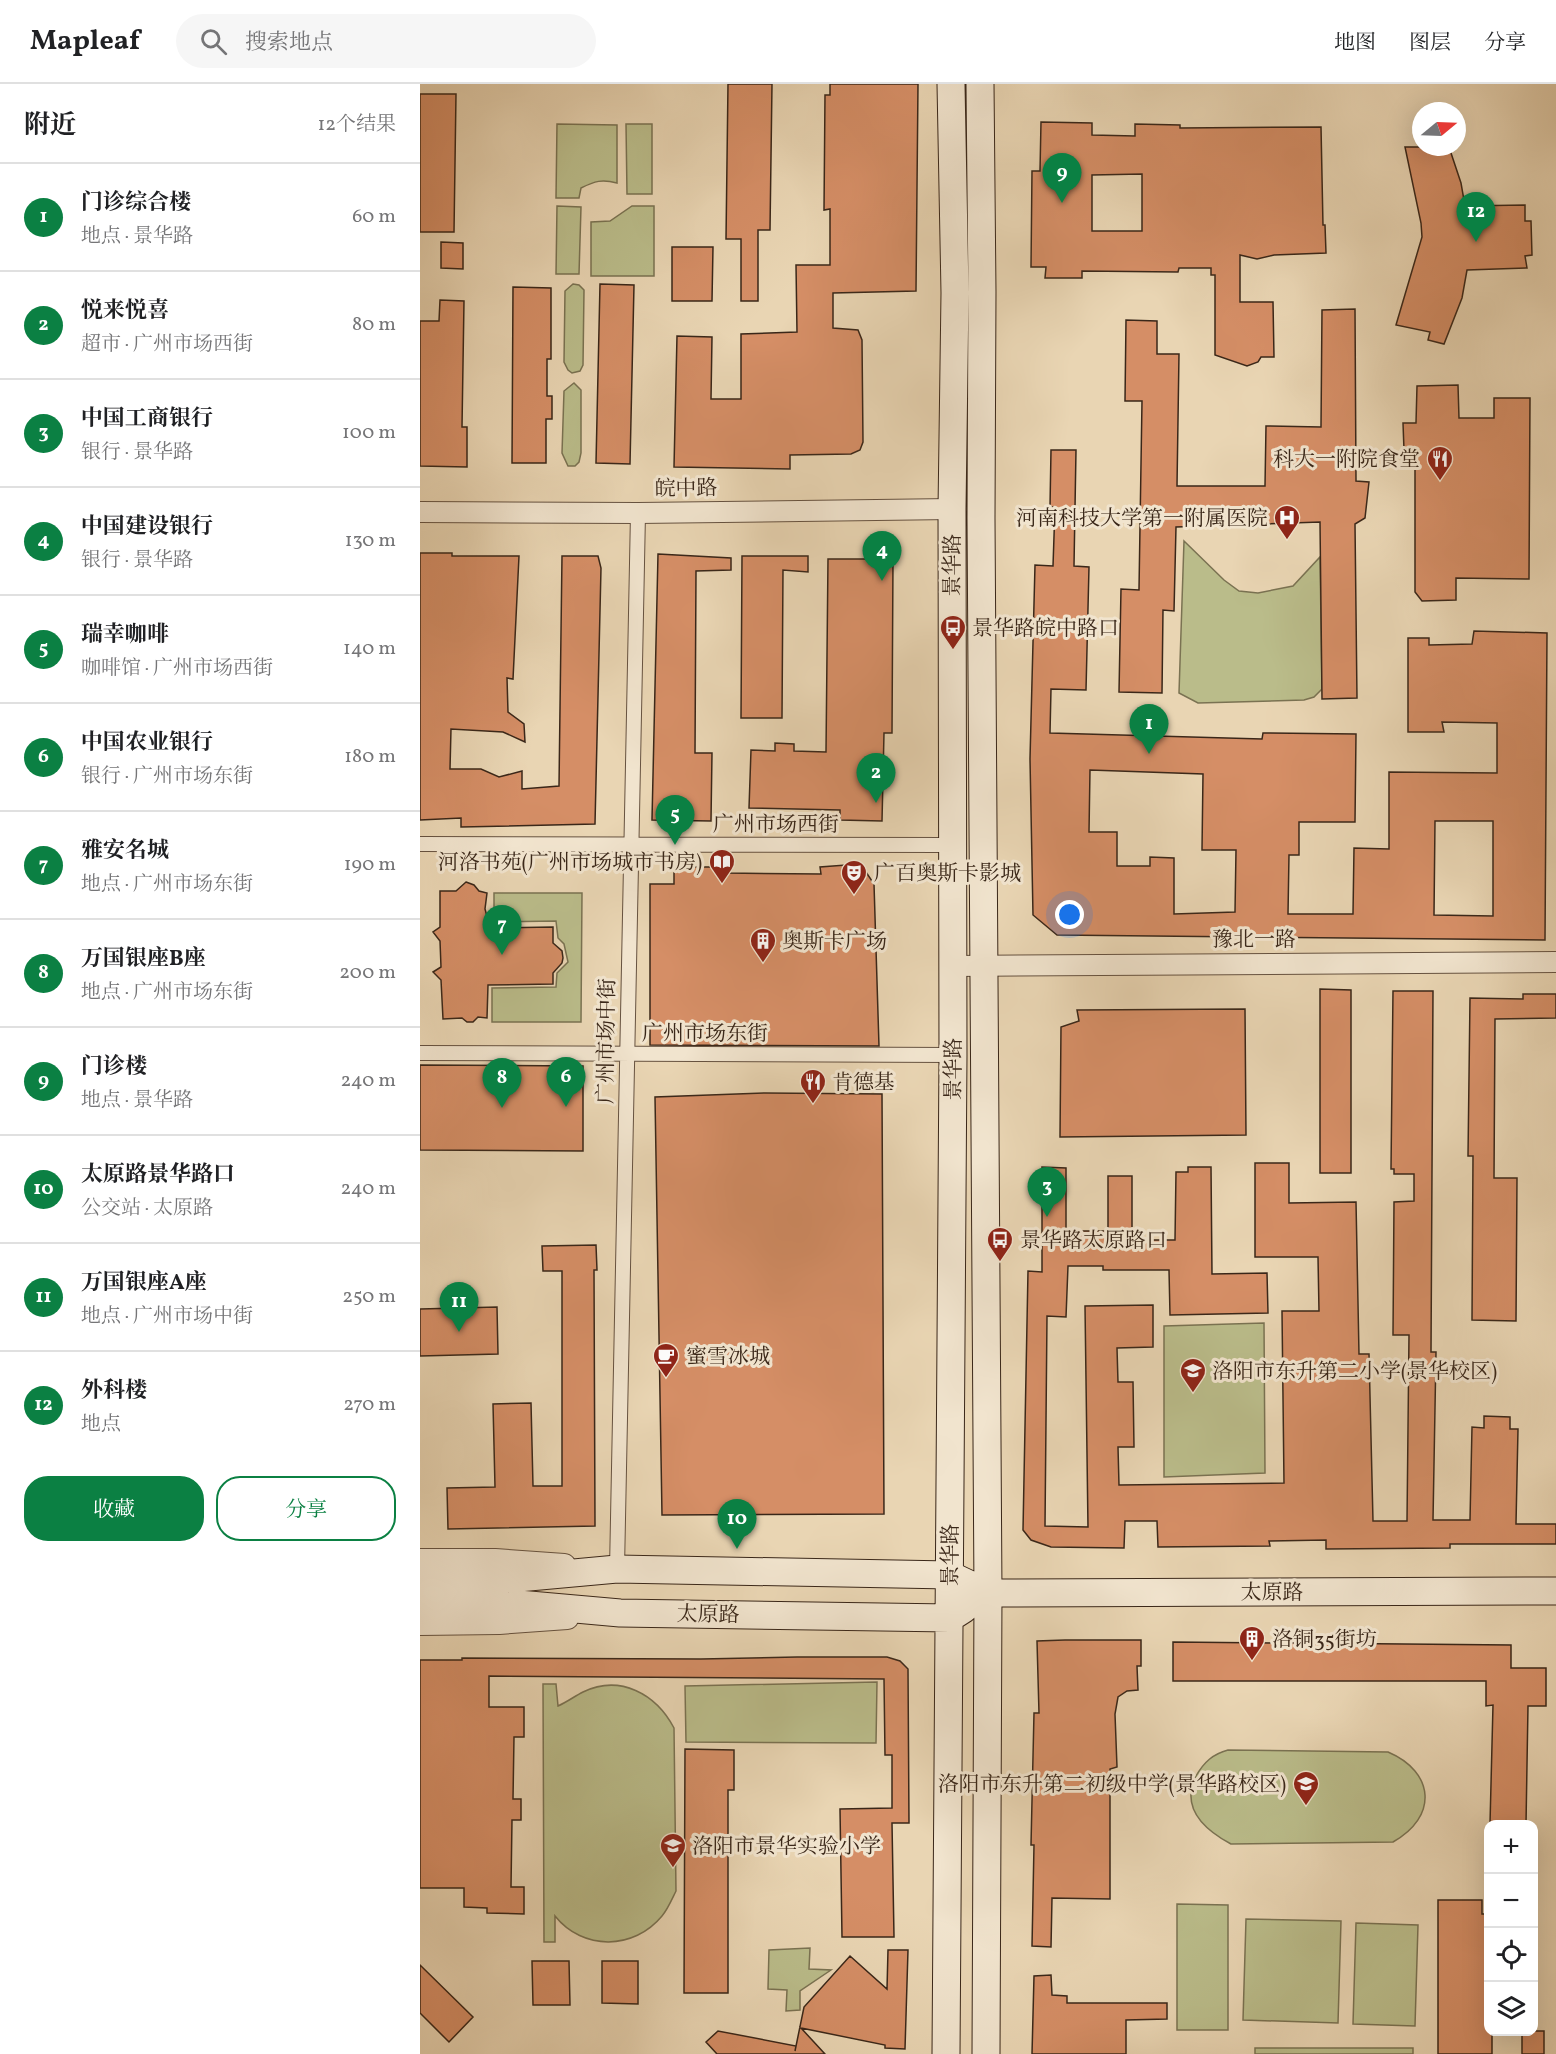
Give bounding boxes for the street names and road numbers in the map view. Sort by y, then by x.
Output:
street label: 皖中路 [654,474,718,505]
street label: 景华路 [939,534,968,597]
street label: 广州市场西街 [713,811,839,840]
street label: 豫北一路 [1212,926,1296,955]
street label: 广州市场中街 [592,978,623,1104]
street label: 广州市场东街 [642,1020,768,1049]
street label: 景华路 [940,1038,969,1101]
street label: 景华路 [937,1524,966,1587]
street label: 太原路 [1241,1579,1304,1608]
street label: 太原路 [676,1600,740,1631]

